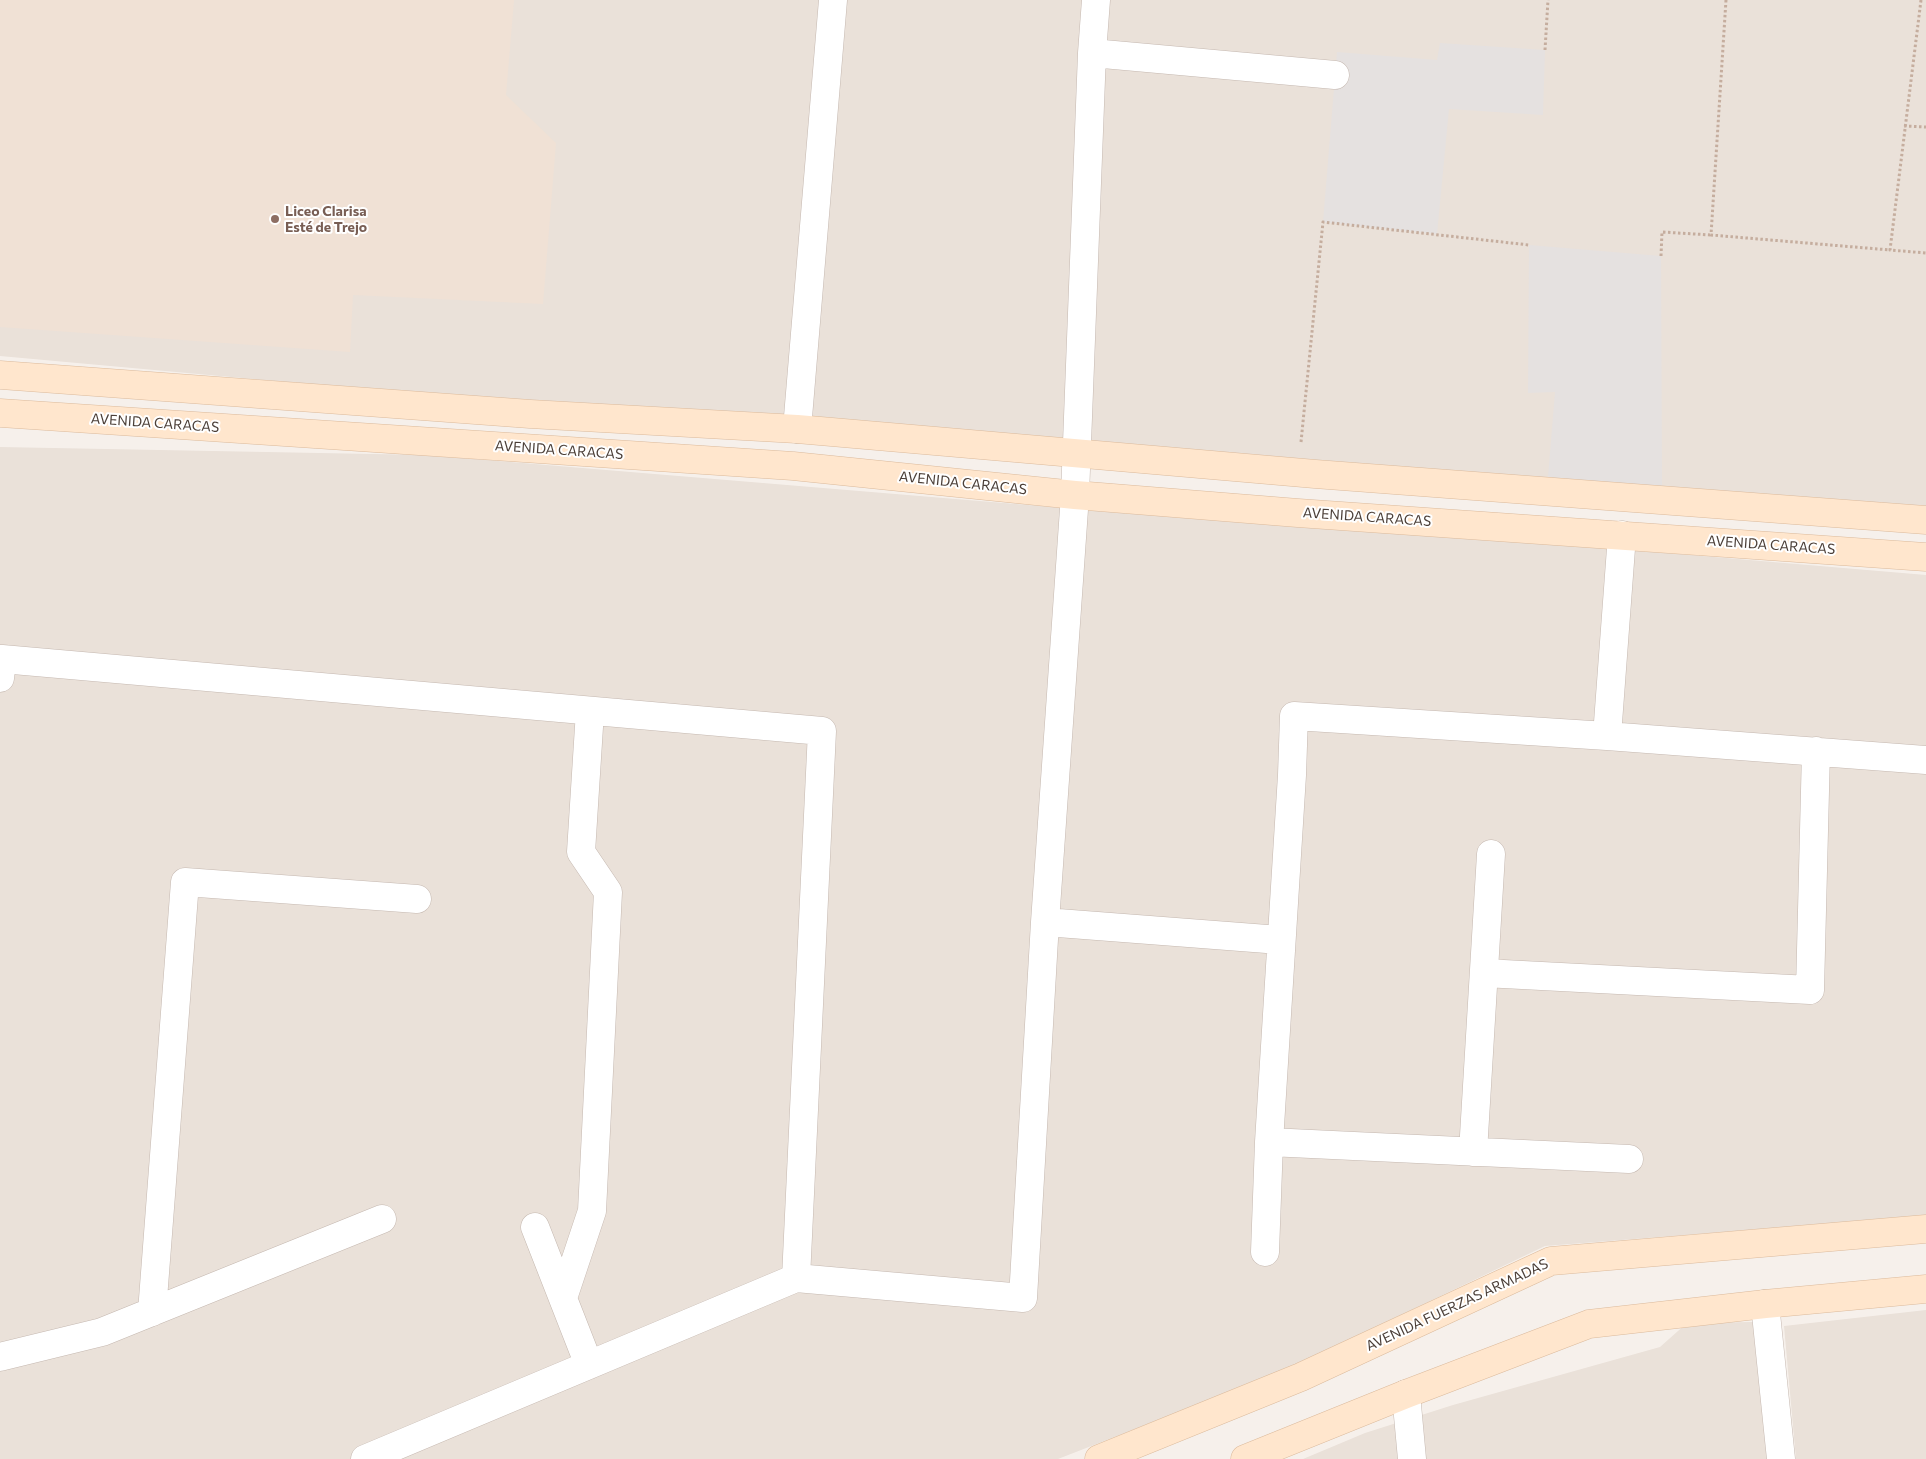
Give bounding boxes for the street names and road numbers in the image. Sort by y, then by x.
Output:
street label: AVENIDA CARACAS [90,410,220,436]
street label: AVENIDA CARACAS [494,437,624,463]
street label: AVENIDA CARACAS [898,468,1028,498]
street label: AVENIDA CARACAS [1302,504,1432,530]
street label: AVENIDA CARACAS [1706,532,1836,558]
street label: AVENIDA FUERZAS ARMADAS [1363,1255,1551,1355]

